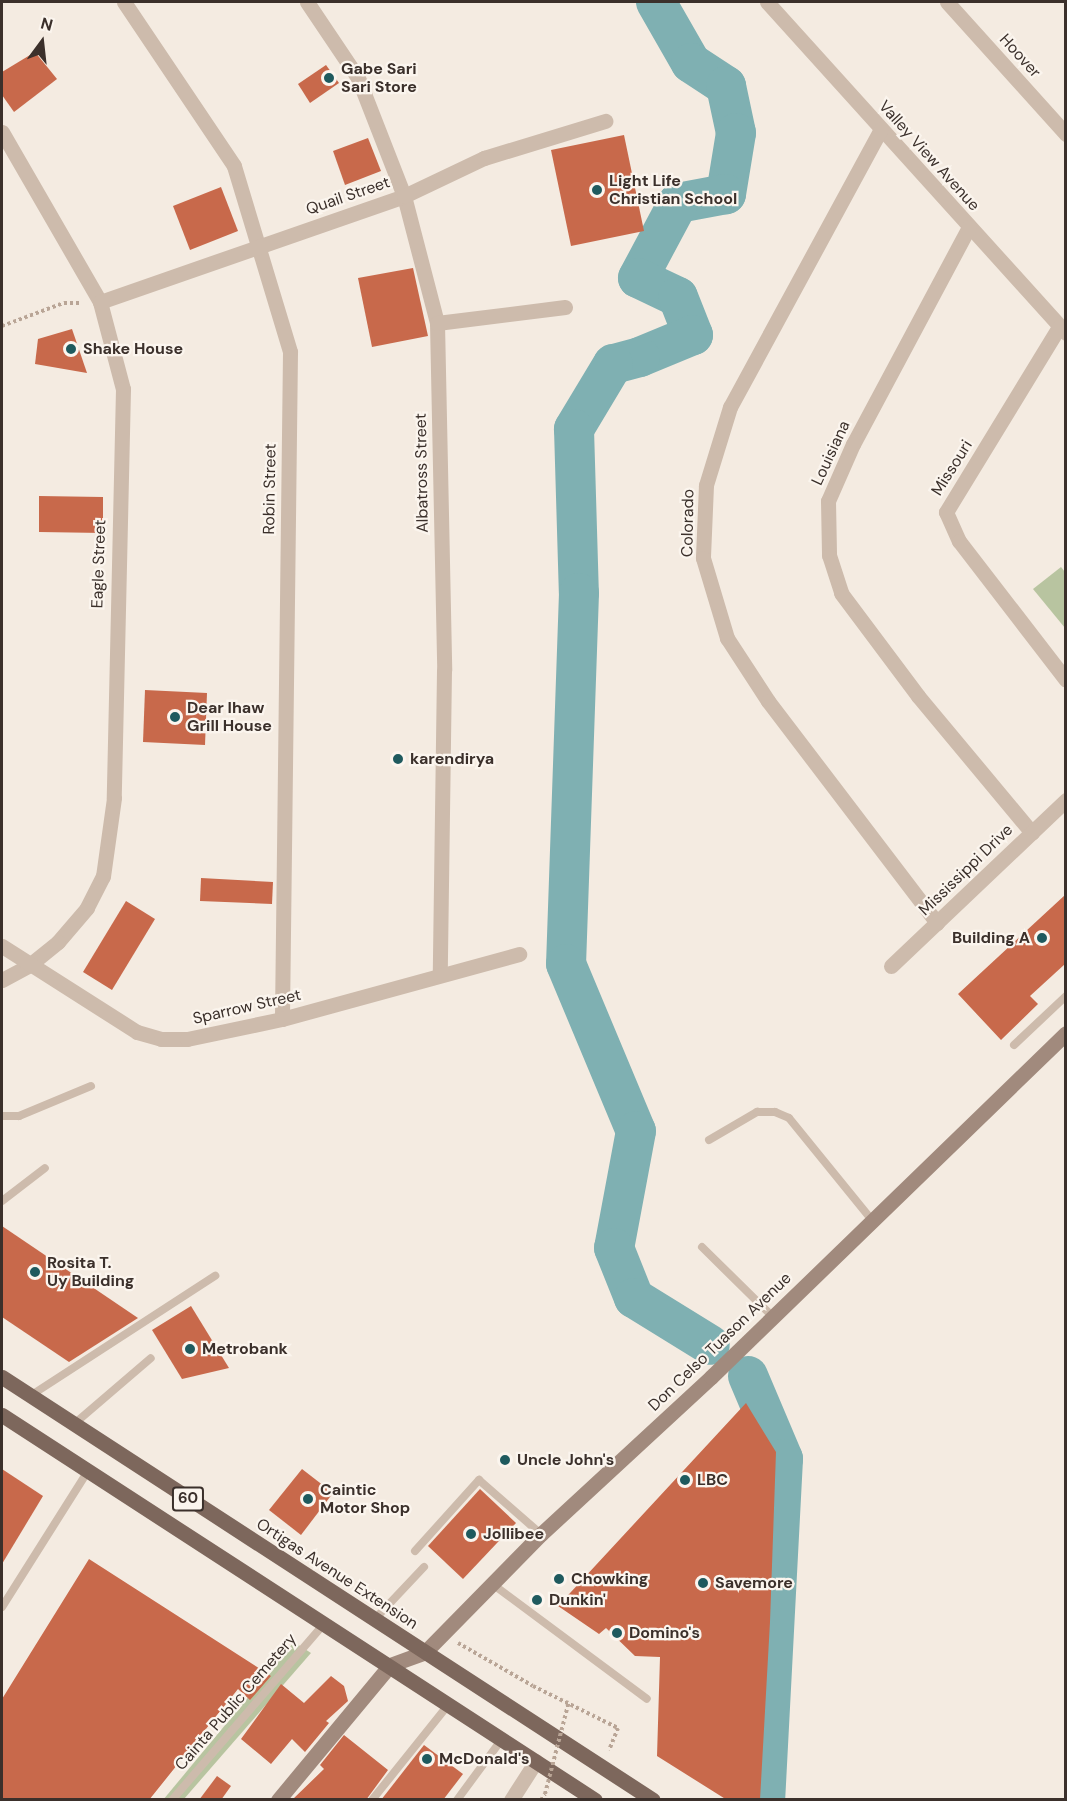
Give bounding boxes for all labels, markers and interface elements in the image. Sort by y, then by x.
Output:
north arrow [12,12,72,72]
text: N [38,12,55,36]
street label: Hoover [995,30,1045,82]
place label: Gabe Sari Sari Store [341,59,417,97]
marker: Gabe Sari Sari Store [322,71,336,85]
street label: Valley View Avenue [874,97,984,215]
place label: Light Life Christian School [609,171,737,209]
street label: Quail Street [304,173,392,219]
marker: Light Life Christian School [590,183,604,197]
place label: Shake House [83,339,183,359]
marker: Shake House [64,342,78,356]
street label: Albatross Street [411,413,433,533]
street label: Louisiana [808,418,854,488]
street label: Missouri [927,437,977,499]
street label: Robin Street [260,443,280,535]
street label: Colorado [678,489,698,557]
street label: Eagle Street [88,519,110,609]
place label: Dear Ihaw Grill House [187,698,272,736]
marker: Dear Ihaw Grill House [168,710,182,724]
place label: karendirya [410,749,494,769]
marker: karendirya [391,752,405,766]
street label: Mississippi Drive [915,820,1017,920]
place label: Building A [952,928,1030,948]
marker: Building A [1035,931,1049,945]
street label: Sparrow Street [191,985,303,1029]
place label: Rosita T. Uy Building [47,1253,134,1291]
marker: Rosita T. Uy Building [28,1265,42,1279]
street label: Don Celso Tuason Avenue [645,1269,795,1415]
place label: Metrobank [202,1339,288,1359]
marker: Metrobank [183,1342,197,1356]
place label: Uncle John's [517,1450,614,1470]
marker: Uncle John's [498,1453,512,1467]
place label: LBC [697,1470,728,1490]
marker: LBC [678,1473,692,1487]
place label: Caintic Motor Shop [320,1480,410,1518]
road number: 60 [172,1487,204,1511]
marker: Caintic Motor Shop [301,1492,315,1506]
street label: Ortigas Avenue Extension [253,1515,421,1633]
place label: Jollibee [483,1524,544,1544]
marker: Jollibee [464,1527,478,1541]
place label: Chowking [571,1569,648,1589]
marker: Chowking [552,1572,566,1586]
place label: Savemore [715,1573,793,1593]
marker: Savemore [696,1576,710,1590]
place label: Dunkin' [549,1590,606,1610]
marker: Dunkin' [530,1593,544,1607]
place label: Domino's [629,1623,700,1643]
marker: Domino's [610,1626,624,1640]
street label: Cainta Public Cemetery [171,1630,301,1774]
place label: McDonald's [439,1749,530,1769]
marker: McDonald's [420,1752,434,1766]

